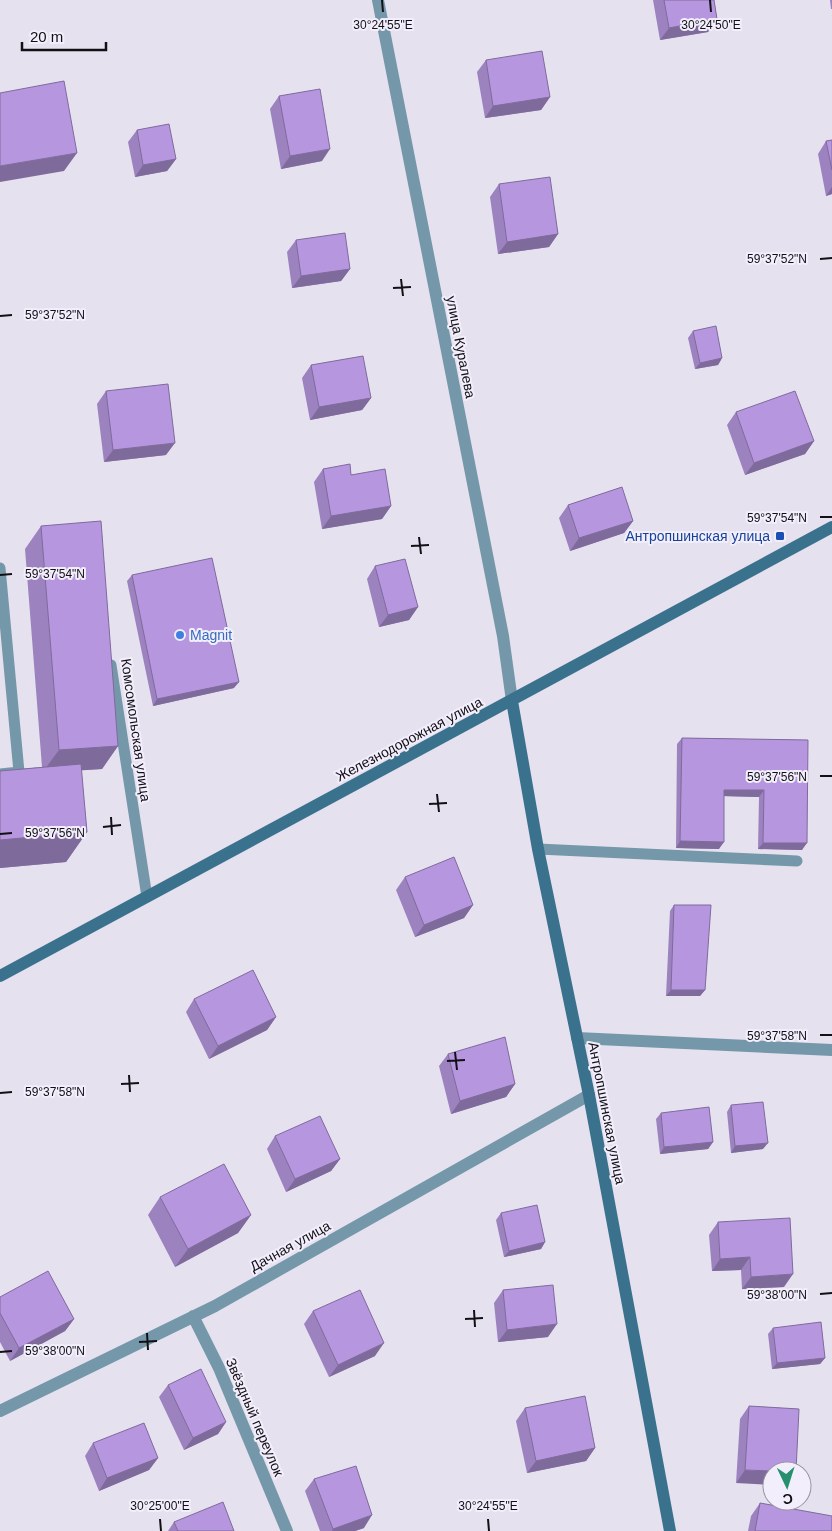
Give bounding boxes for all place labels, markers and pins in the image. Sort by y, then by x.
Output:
place label: Антропшинская улица [625,528,770,544]
marker: Антропшинская улица [774,530,786,542]
place label: Magnit [190,627,232,643]
marker: Magnit [174,629,186,641]

